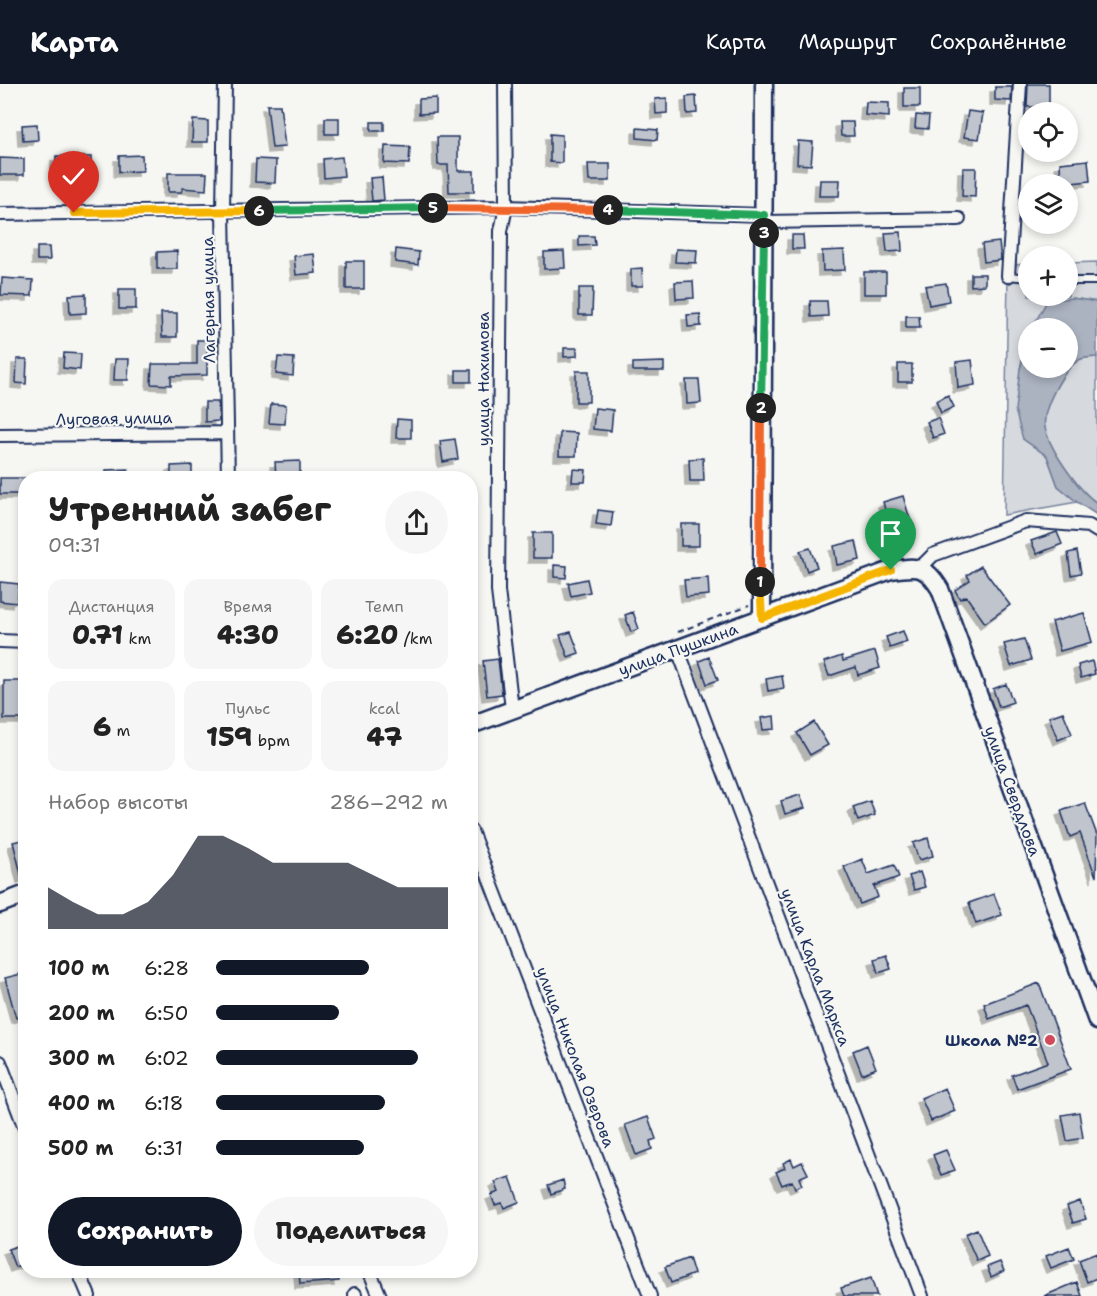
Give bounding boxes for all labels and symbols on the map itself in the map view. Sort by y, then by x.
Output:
pin [48,151,99,213]
pin: 5 [418,193,448,223]
pin: 4 [593,195,623,225]
pin: 6 [244,196,274,226]
pin: 3 [749,218,779,248]
street label: Лагерная улица [197,237,220,363]
street label: улица Нахимова [473,312,494,446]
pin: 2 [746,393,776,423]
street label: Луговая улица [56,407,172,430]
pin [865,508,916,570]
pin: 1 [745,567,775,597]
street label: улица Пушкина [616,618,741,681]
street label: улица Свердлова [979,723,1046,859]
street label: улица Карла Маркса [776,885,855,1049]
street label: улица Николая Озерова [531,964,620,1151]
place label: Школа №2 [945,1030,1038,1051]
marker: Школа №2 [1043,1033,1057,1047]

